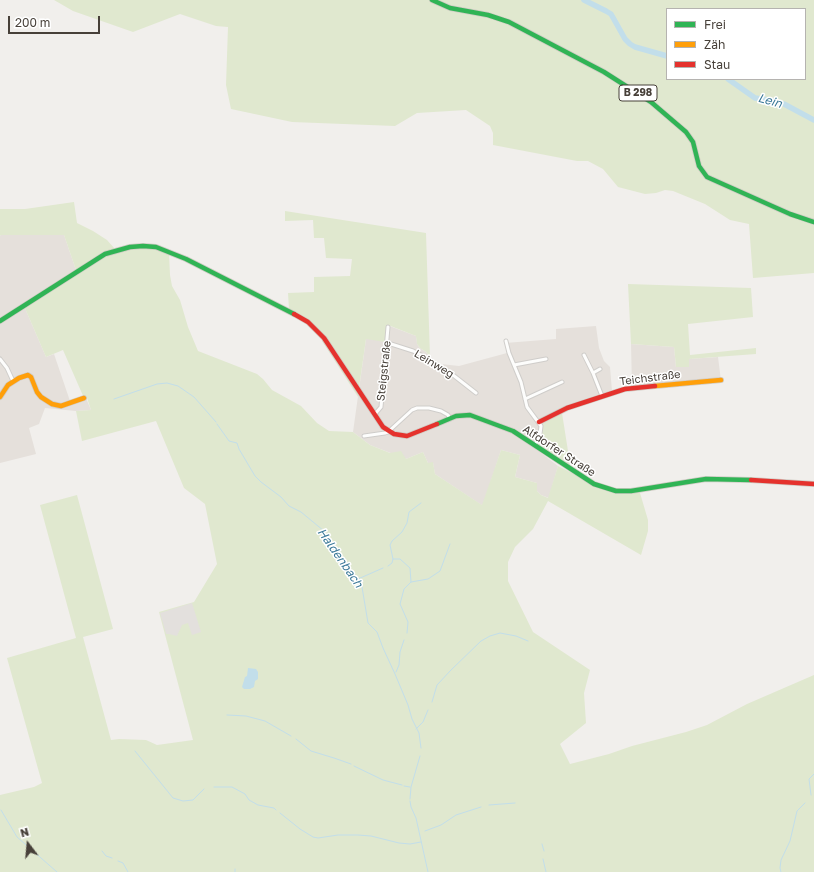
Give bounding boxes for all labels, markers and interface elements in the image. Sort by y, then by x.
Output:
scale bar [10,8,102,34]
legend [666,8,806,80]
text: 200 m [15,15,50,30]
text: Frei [704,17,726,32]
text: Zäh [704,37,725,52]
text: Stau [704,57,730,72]
road number: B 298 [619,85,657,101]
water label: Lein [756,91,784,111]
street label: Steigstraße [374,340,394,402]
street label: Leinweg [412,347,456,381]
street label: Teichstraße [619,368,681,388]
street label: Alfdorfer Straße [520,423,598,479]
water label: Haldenbach [314,525,366,591]
north arrow [8,824,48,864]
text: N [19,825,30,839]

